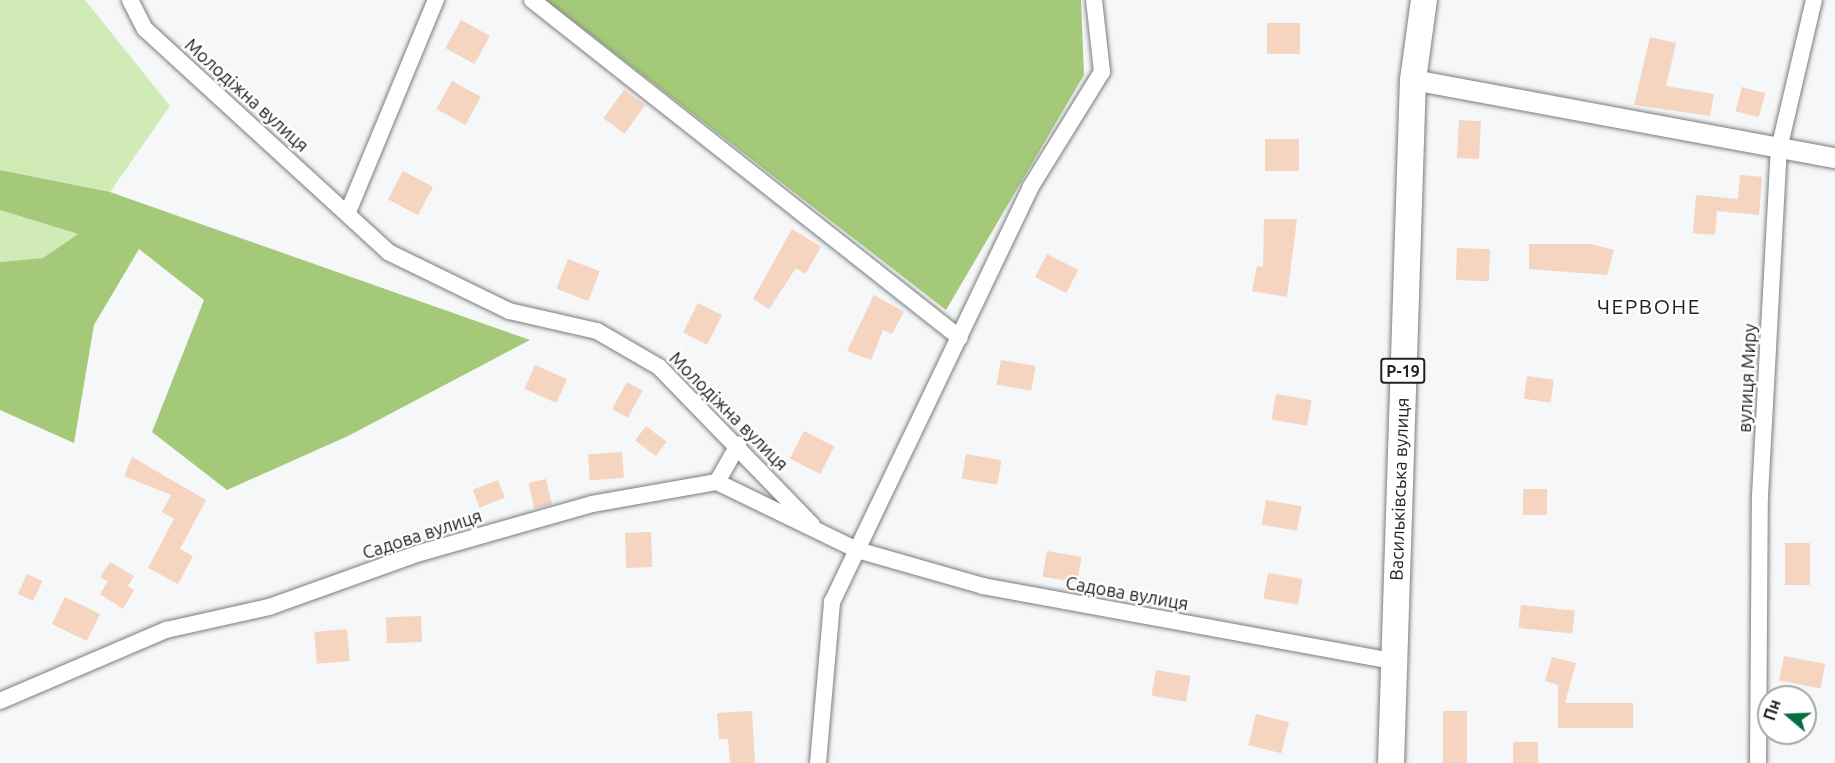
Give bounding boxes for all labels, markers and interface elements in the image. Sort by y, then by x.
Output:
street label: Молодіжна вулиця [181,34,313,156]
district label: ЧЕРВОНЕ [1597,293,1701,319]
street label: вулиця Миру [1733,323,1761,433]
street label: Молодіжна вулиця [665,347,793,475]
road number: Р-19 [1379,358,1427,384]
street label: Васильківська вулиця [1385,397,1413,581]
street label: Садова вулиця [360,505,484,563]
street label: Садова вулиця [1064,572,1190,614]
north arrow [1757,685,1817,745]
text: Пн [1760,697,1784,723]

